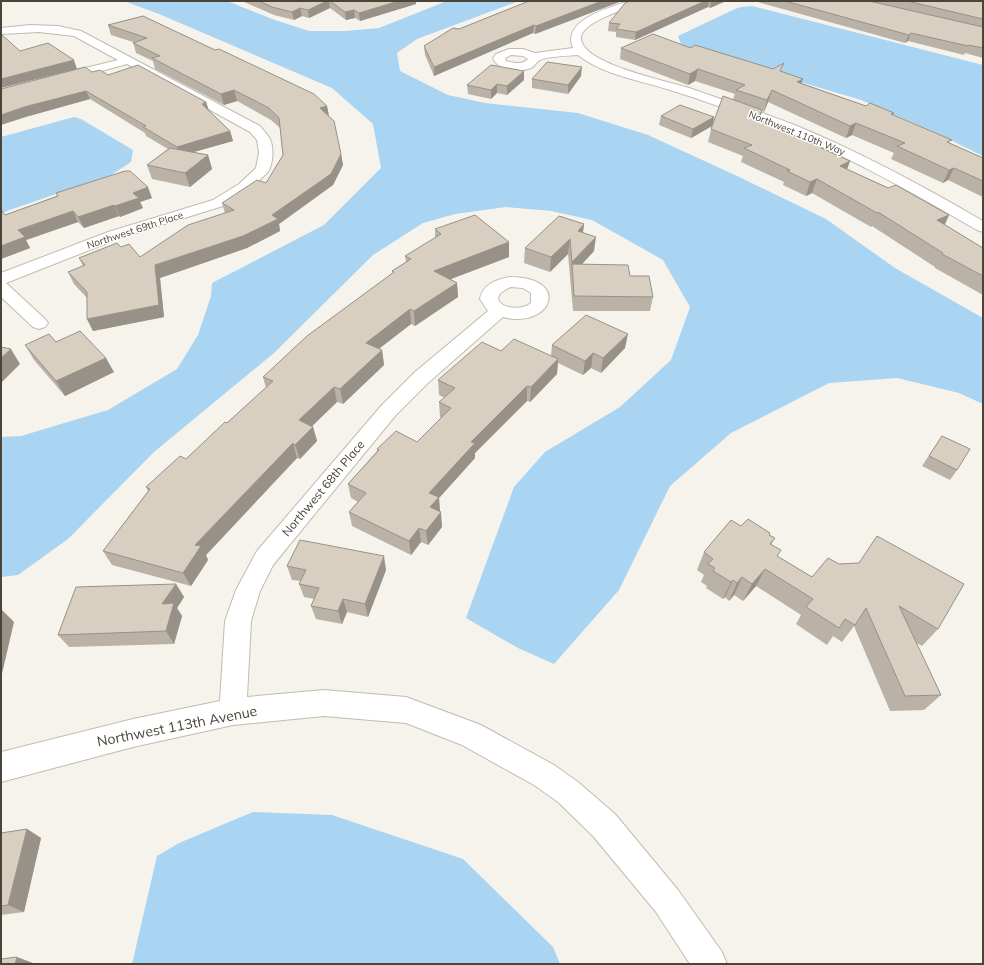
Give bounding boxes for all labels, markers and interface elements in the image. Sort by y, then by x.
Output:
street label: Northwest 110th Way [747,108,848,159]
street label: Northwest 69th Place [85,208,185,252]
street label: Northwest 68th Place [278,437,368,539]
street label: Northwest 113th Avenue [95,702,259,750]

